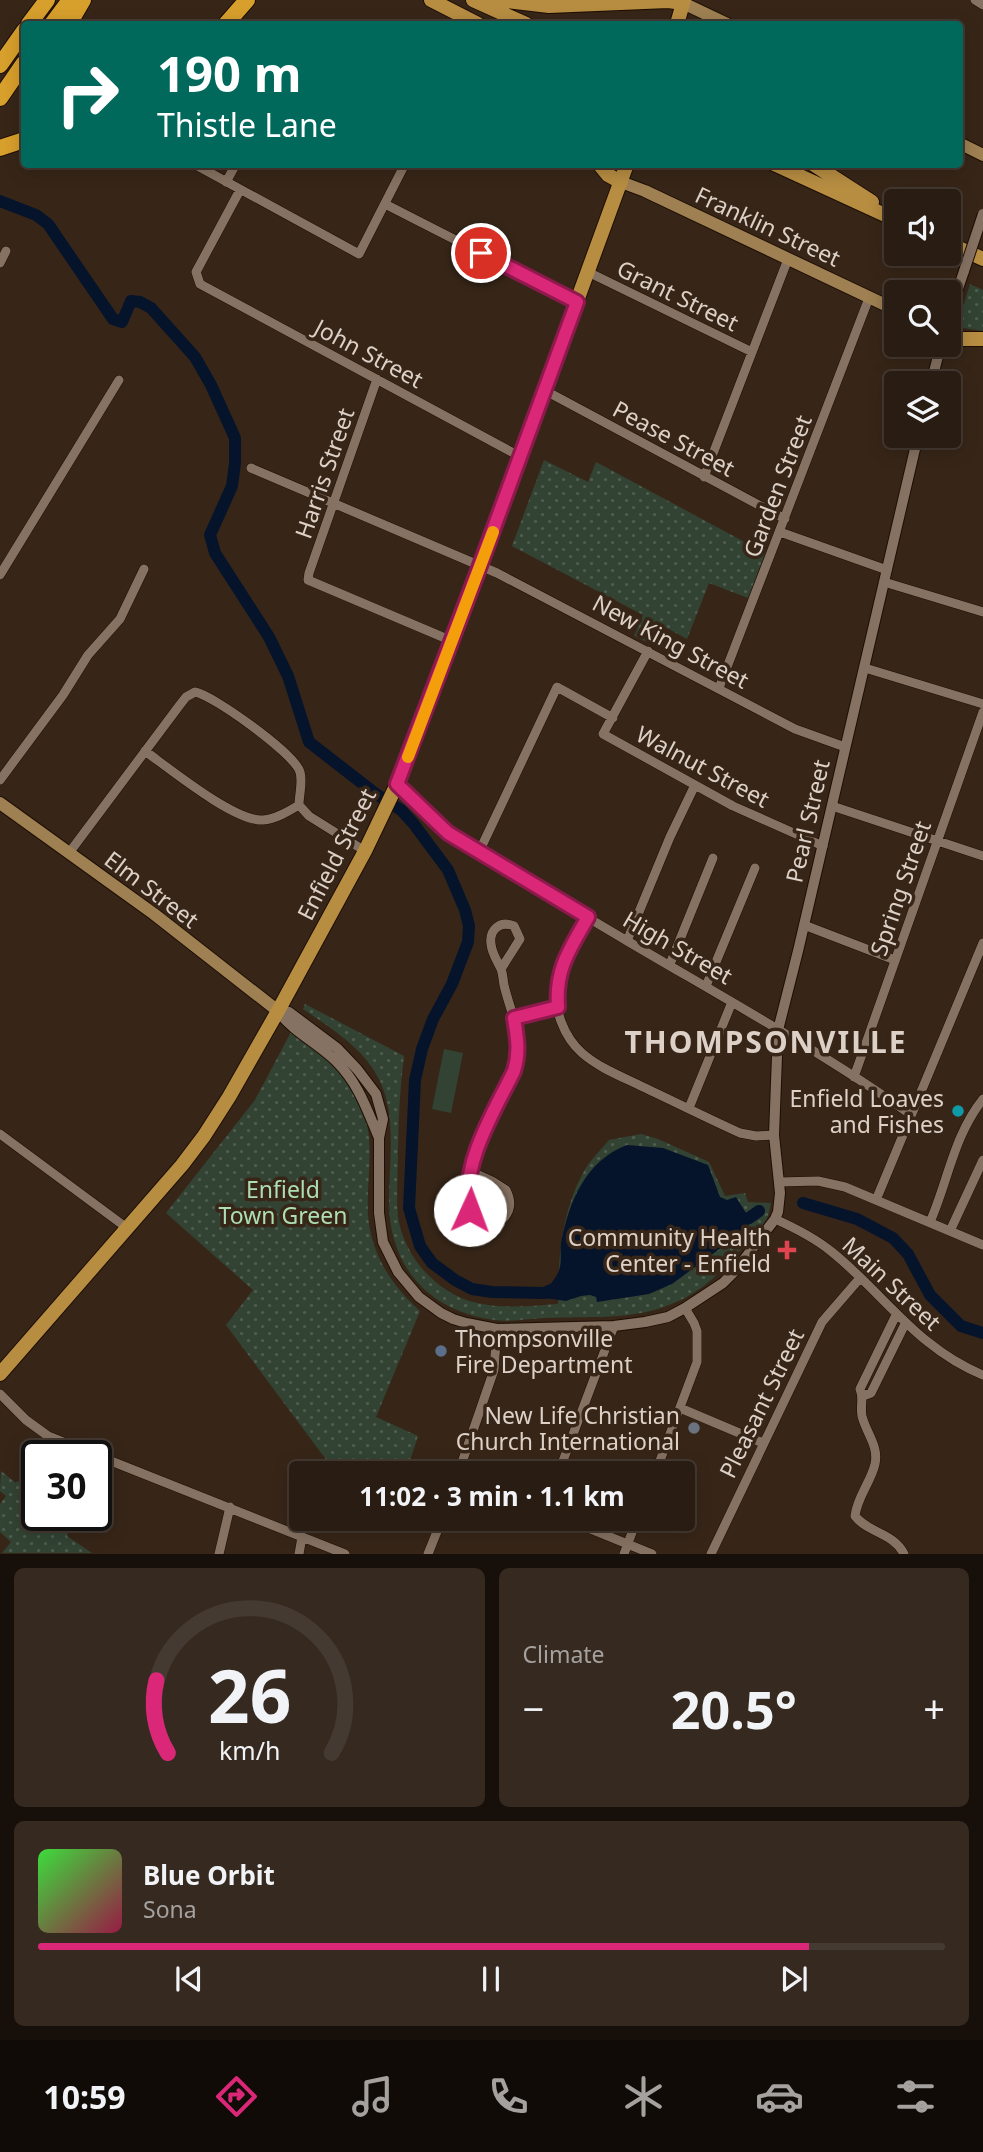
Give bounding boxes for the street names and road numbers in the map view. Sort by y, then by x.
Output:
street label: Franklin Street [690,178,846,274]
street label: Grant Street [612,252,744,338]
street label: John Street [307,310,429,395]
street label: Pease Street [607,392,741,484]
street label: Harris Street [287,403,361,543]
street label: Garden Street [735,410,819,562]
street label: New King Street [587,586,755,696]
street label: Walnut Street [631,717,775,815]
street label: Pearl Street [777,756,837,886]
street label: Enfield Street [289,783,383,925]
street label: Spring Street [862,816,938,960]
street label: Elm Street [98,843,206,935]
street label: High Street [617,903,739,991]
street label: Main Street [836,1229,948,1337]
street label: Pleasant Street [711,1323,811,1483]

